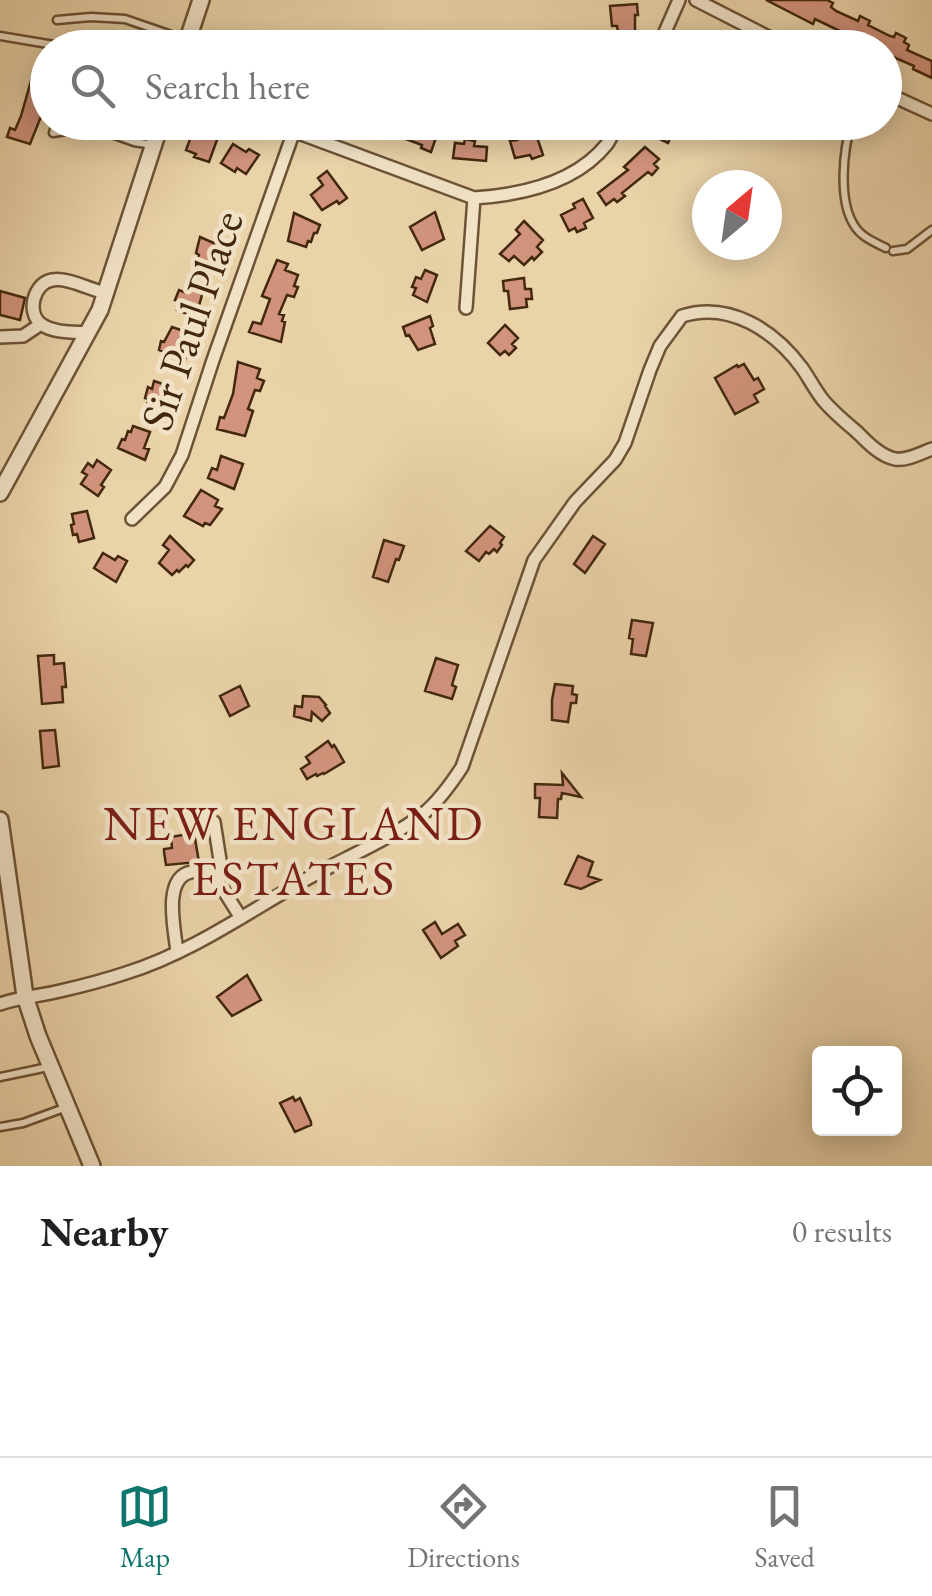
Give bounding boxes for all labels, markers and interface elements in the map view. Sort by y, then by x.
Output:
search box [30,30,902,140]
icon: search [65,58,120,113]
text: Search here [145,61,310,110]
north arrow [692,170,782,260]
street label: Sir Paul Place [126,202,256,438]
district label: NEW ENGLAND ESTATES [103,792,485,909]
map controls [812,1046,902,1136]
button: locate [812,1046,902,1136]
text: Nearby [40,1204,169,1259]
text: 0 results [792,1210,892,1252]
tab: Map [117,1479,172,1575]
tab: Directions [407,1479,520,1575]
tab: Saved [755,1479,815,1575]

